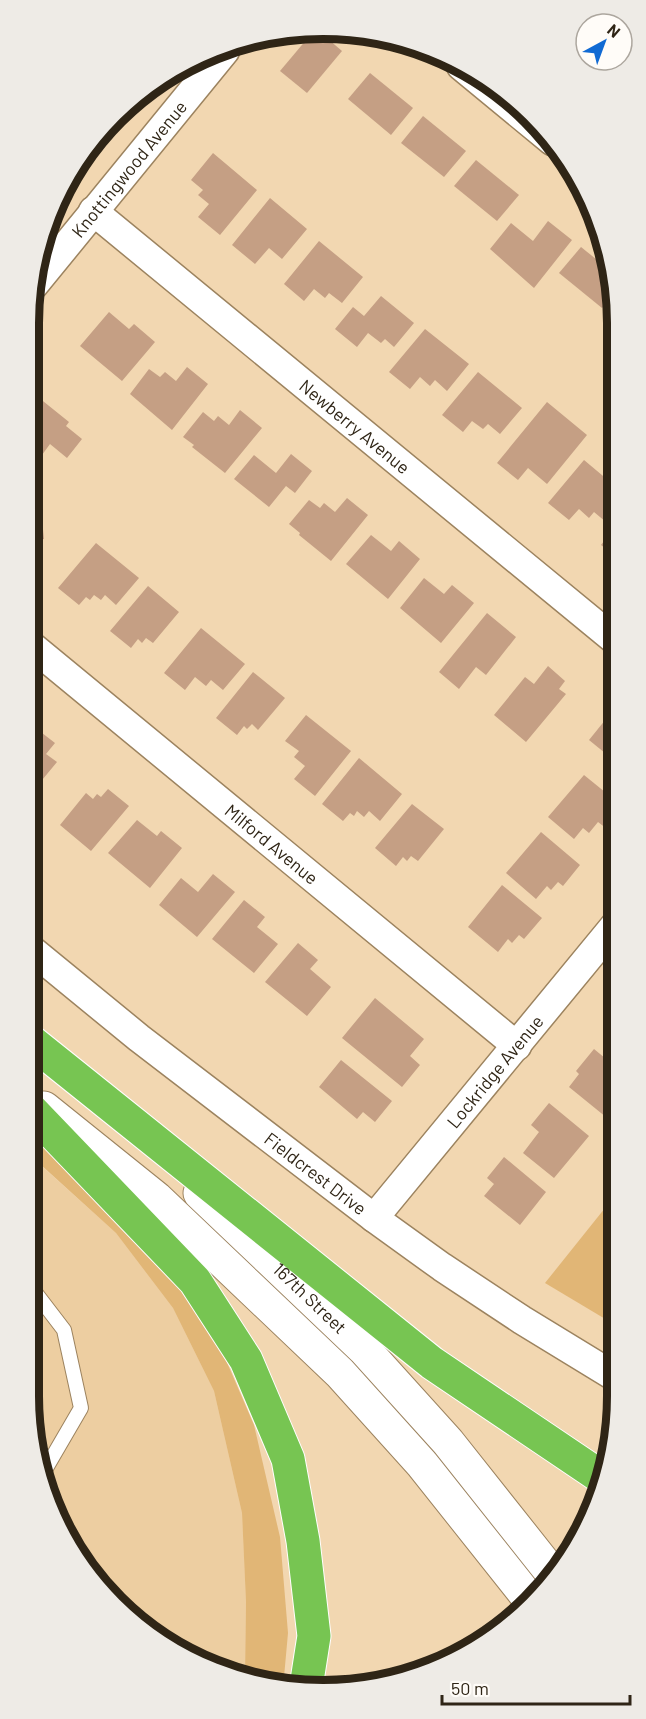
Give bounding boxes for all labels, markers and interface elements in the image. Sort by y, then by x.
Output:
north arrow [574,12,634,72]
text: N [604,20,624,41]
street label: Knottingwood Avenue [66,96,191,242]
street label: Newberry Avenue [295,374,415,478]
street label: Milford Avenue [221,799,323,889]
street label: Lockridge Avenue [442,1010,548,1132]
street label: Fieldcrest Drive [260,1127,371,1219]
street label: 167th Street [269,1258,351,1338]
scale bar [442,1668,630,1706]
text: 50 m [451,1677,489,1699]

